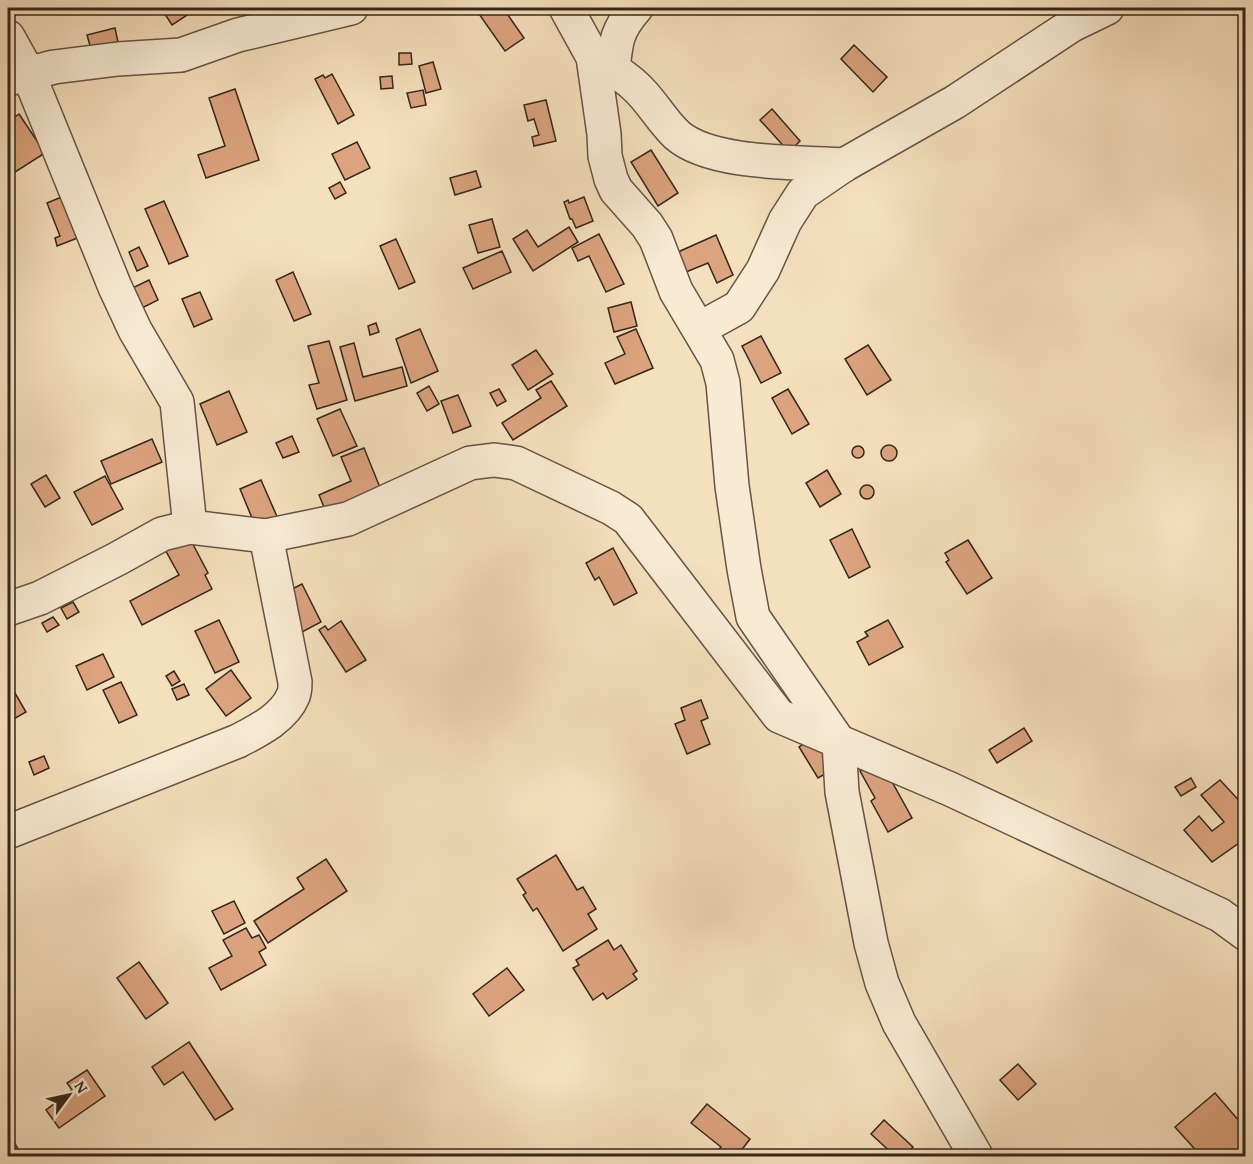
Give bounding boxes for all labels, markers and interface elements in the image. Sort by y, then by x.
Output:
north arrow [39,1065,99,1125]
text: N [69,1076,95,1098]

